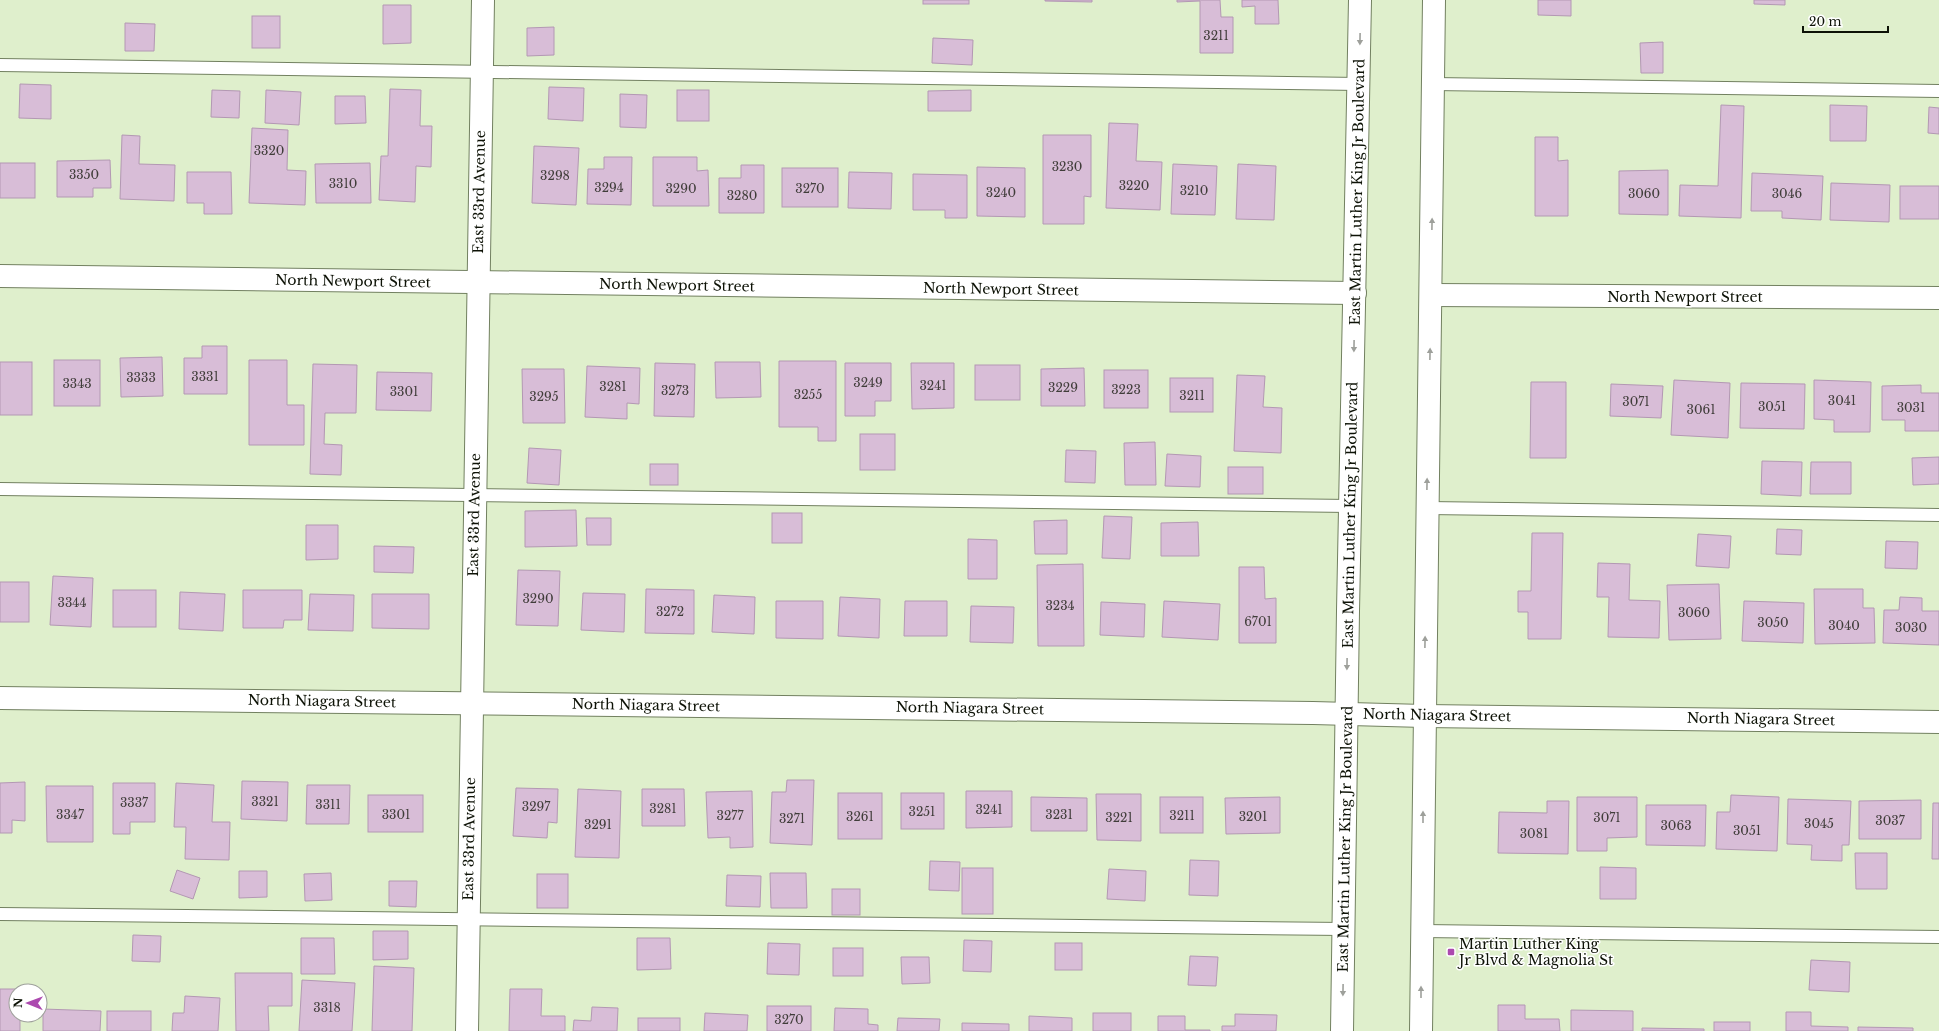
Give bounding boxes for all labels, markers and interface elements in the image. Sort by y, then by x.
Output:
scale bar [1803,8,1888,34]
text: 20 m [1809,14,1841,29]
house number: 3211 [1203,28,1229,43]
one-way arrow [1357,33,1363,46]
street label: East Martin Luther King Jr Boulevard [1346,58,1368,326]
street label: East 33rd Avenue [469,130,489,254]
house number: 3320 [254,143,284,158]
house number: 3230 [1052,159,1082,174]
house number: 3350 [69,167,99,182]
house number: 3298 [540,168,570,183]
house number: 3310 [329,176,357,191]
house number: 3220 [1119,178,1149,193]
house number: 3294 [594,180,624,195]
house number: 3290 [665,181,697,196]
house number: 3270 [795,181,825,196]
house number: 3210 [1180,183,1208,198]
house number: 3240 [986,185,1016,200]
house number: 3060 [1628,186,1660,201]
house number: 3046 [1772,186,1803,201]
house number: 3280 [727,188,757,203]
one-way arrow [1428,218,1435,230]
street label: North Newport Street [275,271,432,291]
street label: North Newport Street [599,275,756,295]
street label: North Newport Street [923,279,1080,299]
street label: North Newport Street [1607,288,1764,306]
one-way arrow [1351,340,1357,353]
one-way arrow [1427,347,1433,360]
house number: 3331 [191,369,219,384]
house number: 3333 [126,370,156,385]
house number: 3249 [853,375,883,390]
house number: 3343 [62,376,92,391]
house number: 3241 [919,378,947,393]
house number: 3281 [599,379,627,394]
house number: 3229 [1048,380,1078,395]
street label: East Martin Luther King Jr Boulevard [1339,381,1361,649]
house number: 3223 [1111,382,1141,397]
house number: 3273 [661,383,689,398]
house number: 3301 [390,384,418,399]
house number: 3255 [794,387,822,402]
house number: 3211 [1179,388,1205,403]
house number: 3295 [529,389,559,404]
house number: 3041 [1828,393,1856,408]
house number: 3071 [1622,394,1650,409]
house number: 3051 [1758,399,1786,414]
house number: 3031 [1897,400,1925,415]
house number: 3061 [1686,402,1716,417]
street label: East 33rd Avenue [464,453,484,577]
one-way arrow [1424,478,1431,490]
house number: 3290 [522,591,554,606]
house number: 3344 [58,595,86,610]
house number: 3234 [1045,598,1075,613]
house number: 3272 [656,604,684,619]
house number: 3060 [1678,605,1710,620]
house number: 6701 [1244,614,1272,629]
house number: 3050 [1757,615,1789,630]
house number: 3040 [1828,618,1860,633]
house number: 3030 [1895,620,1927,635]
one-way arrow [1422,635,1428,648]
one-way arrow [1344,658,1350,671]
street label: North Niagara Street [248,691,397,711]
street label: North Niagara Street [572,695,721,715]
street label: North Niagara Street [896,698,1045,718]
street label: East Martin Luther King Jr Boulevard [1334,705,1356,973]
street label: North Niagara Street [1363,705,1512,725]
street label: North Niagara Street [1687,709,1836,729]
street label: East 33rd Avenue [459,777,479,901]
house number: 3321 [251,794,279,809]
house number: 3337 [120,795,149,810]
house number: 3311 [315,797,341,812]
house number: 3297 [522,799,551,814]
house number: 3281 [649,801,677,816]
house number: 3241 [975,802,1003,817]
house number: 3251 [909,804,935,819]
house number: 3347 [56,807,85,822]
house number: 3301 [382,807,410,822]
house number: 3231 [1045,807,1073,822]
house number: 3277 [717,808,744,823]
house number: 3211 [1169,808,1195,823]
house number: 3261 [846,809,874,824]
house number: 3201 [1239,809,1267,824]
house number: 3221 [1105,810,1133,825]
one-way arrow [1420,810,1426,823]
house number: 3071 [1593,810,1621,825]
house number: 3271 [779,811,805,826]
house number: 3037 [1875,813,1906,828]
house number: 3045 [1804,816,1834,831]
house number: 3291 [584,817,612,832]
house number: 3063 [1660,818,1692,833]
house number: 3051 [1733,823,1761,838]
house number: 3081 [1520,826,1548,841]
place label: Martin Luther King Jr Blvd & Magnolia St [1457,935,1614,969]
marker: Martin Luther King Jr Blvd & Magnolia St [1446,947,1456,957]
north arrow [8,983,48,1023]
one-way arrow [1340,984,1346,997]
one-way arrow [1418,985,1424,998]
text: N [11,997,25,1008]
house number: 3318 [313,1000,341,1015]
house number: 3270 [774,1012,804,1027]

